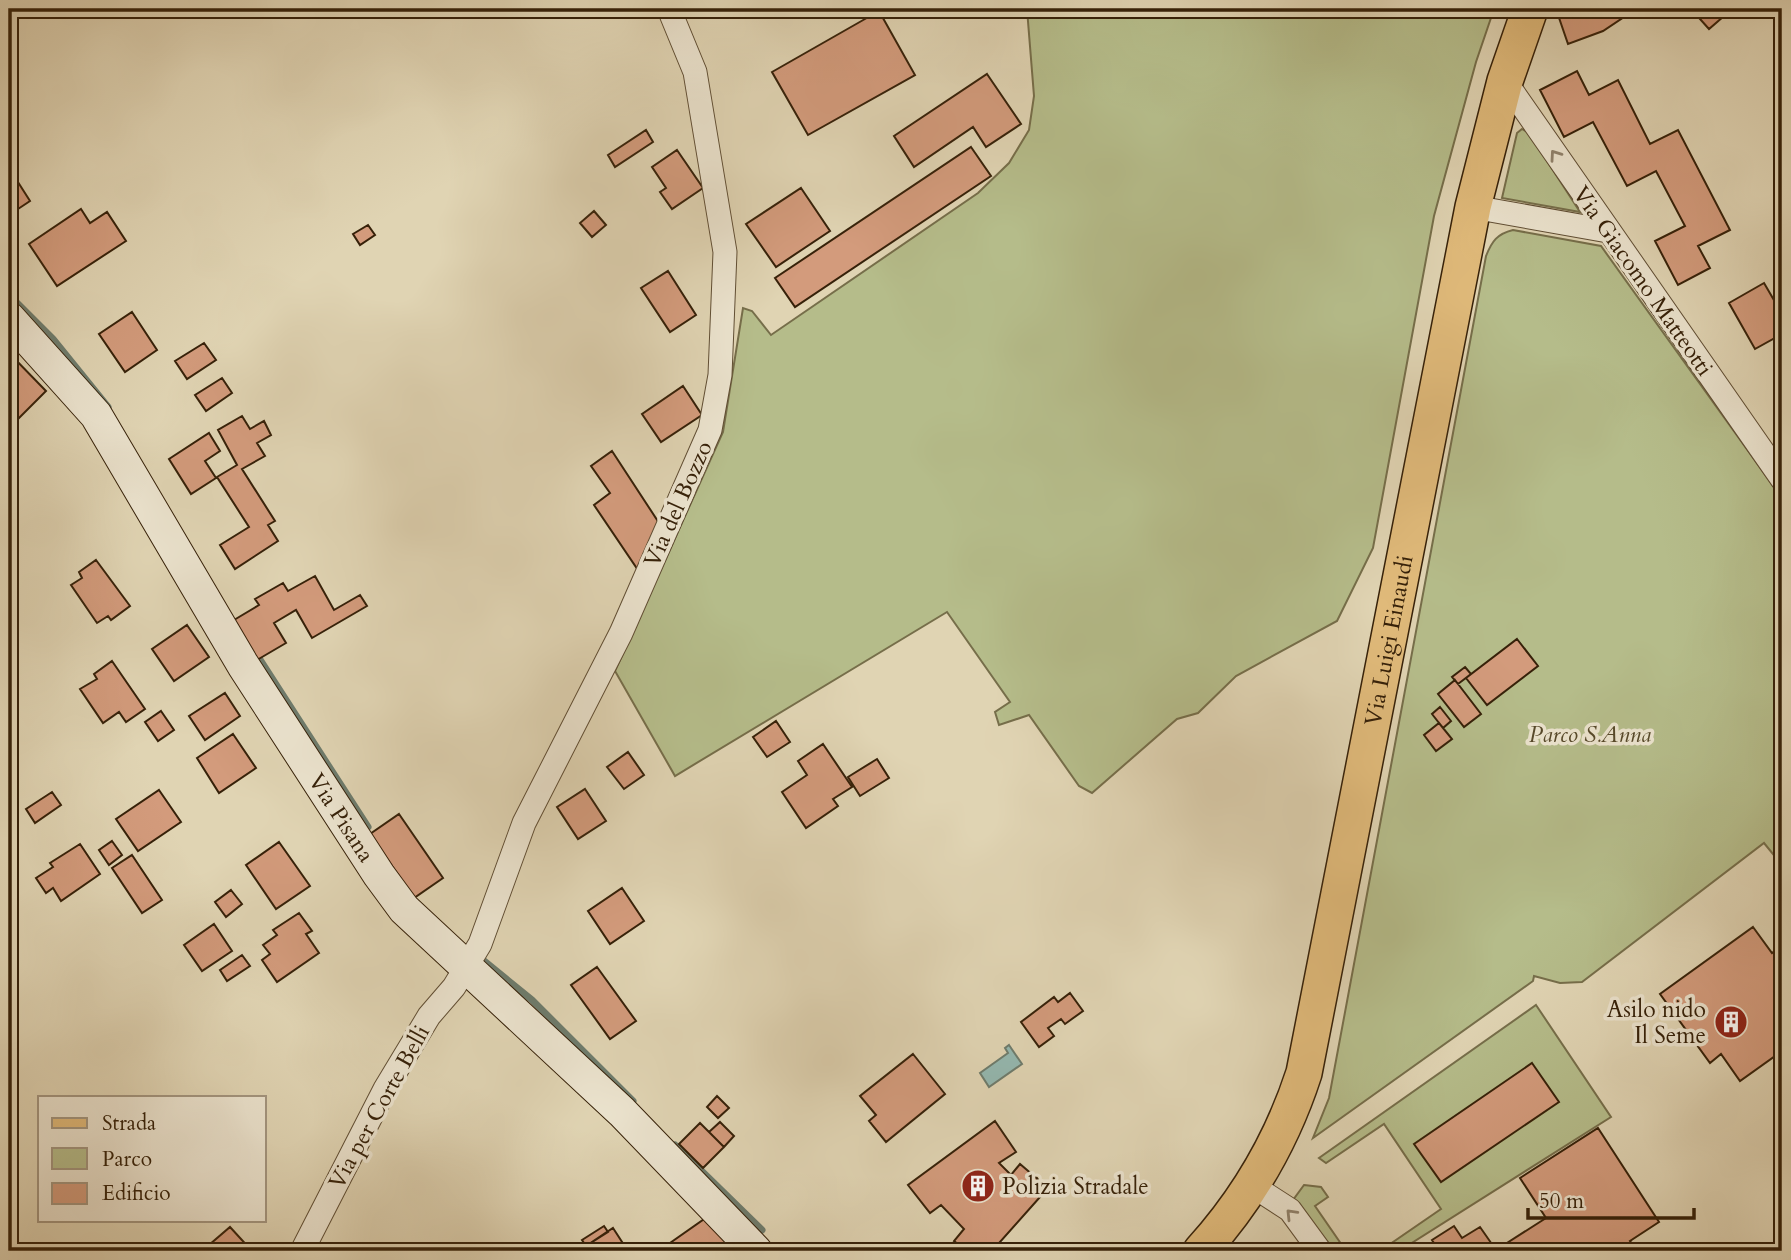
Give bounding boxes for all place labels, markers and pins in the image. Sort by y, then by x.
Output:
place label: Asilo nido Il Seme [1607,994,1706,1051]
building icon: Asilo nido Il Seme [1712,1003,1750,1041]
building icon: Polizia Stradale [959,1167,997,1205]
place label: Polizia Stradale [1002,1171,1149,1202]

